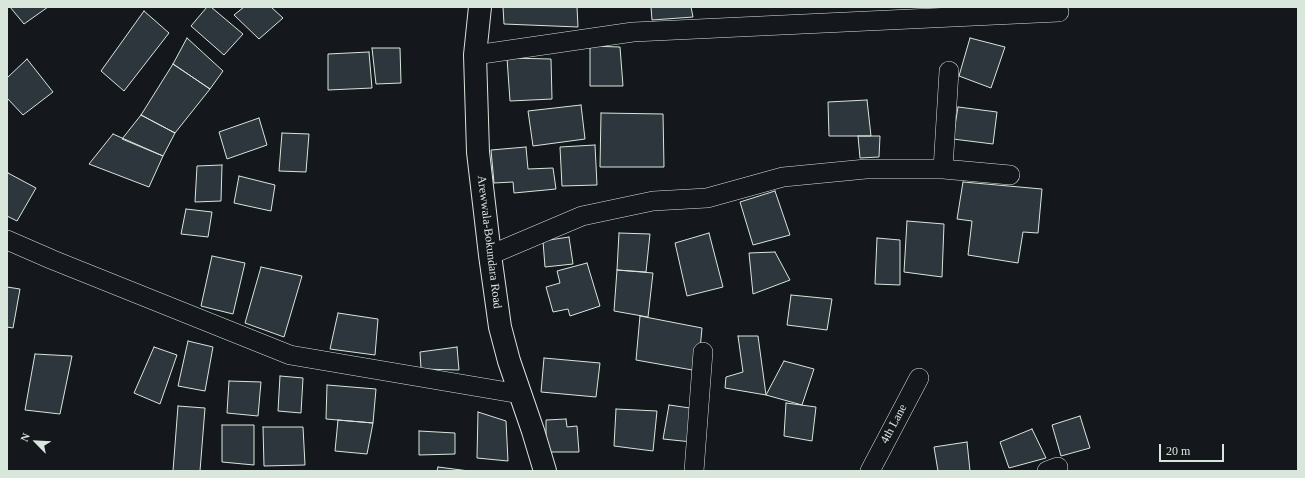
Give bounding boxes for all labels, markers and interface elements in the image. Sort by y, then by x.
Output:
street label: Arewwala-Bokundara Road [474,174,504,310]
street label: 4th Lane [878,402,910,446]
north arrow [16,422,56,462]
text: N [18,431,32,443]
scale bar [1161,436,1226,462]
text: 20 m [1166,444,1190,458]

